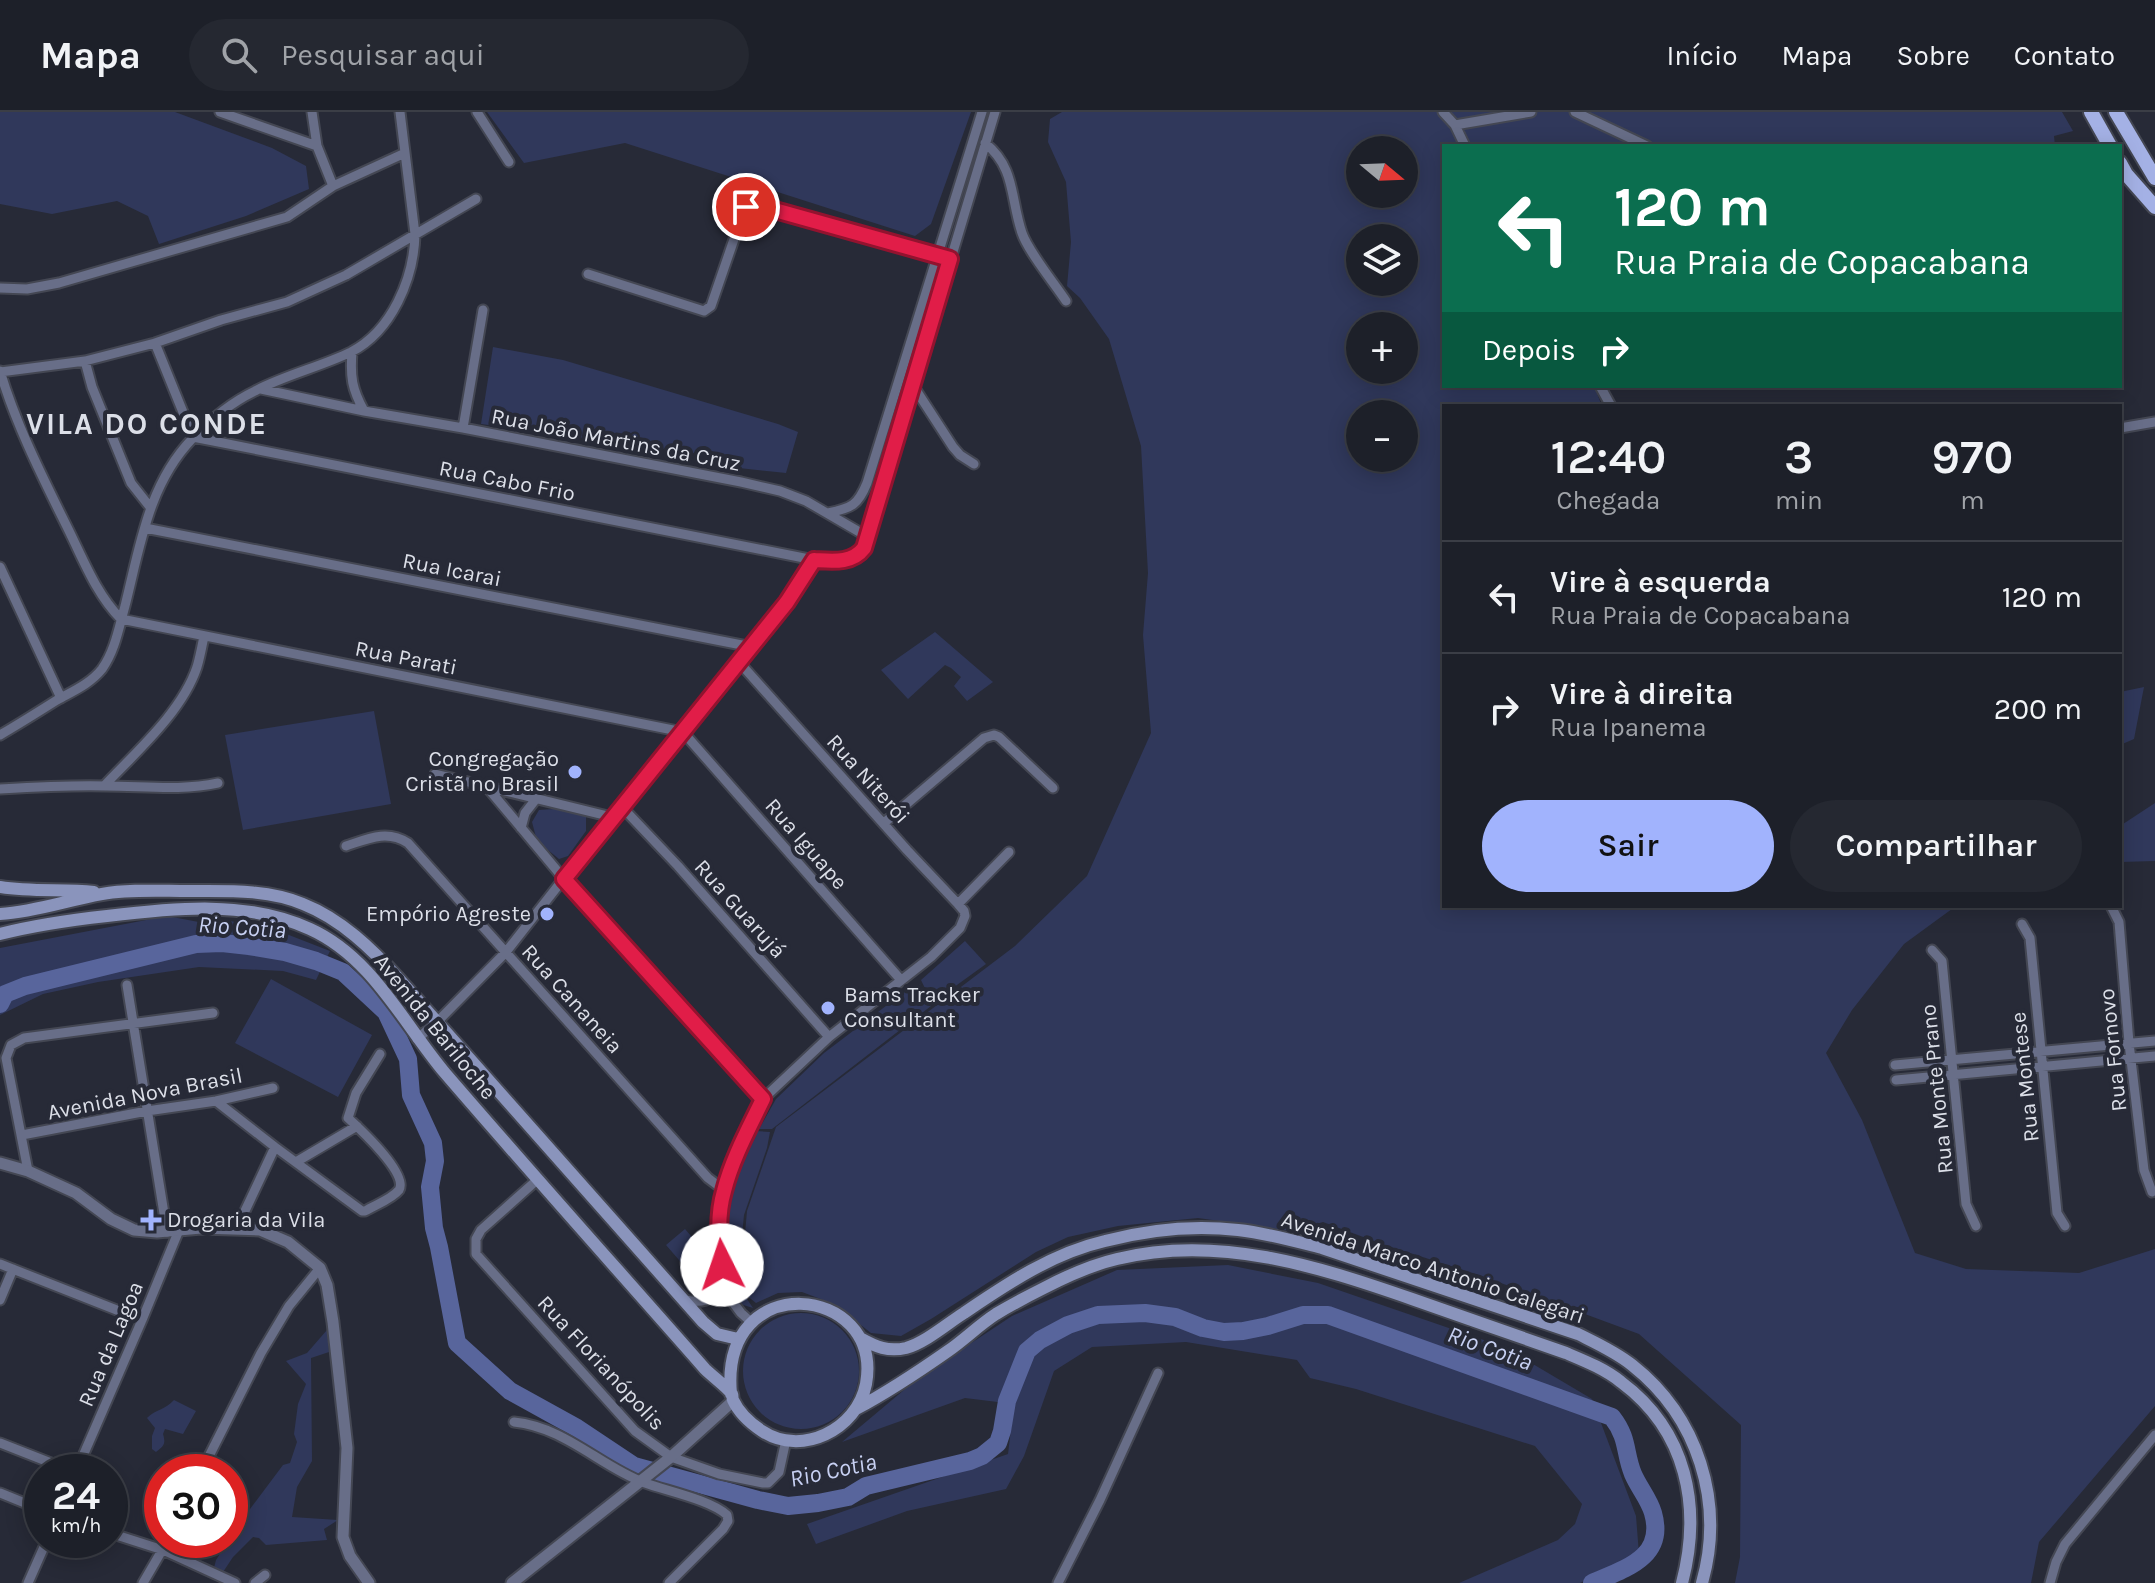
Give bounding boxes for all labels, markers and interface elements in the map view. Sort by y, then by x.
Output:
search box [189,19,749,91]
text: Mapa [40,33,141,78]
icon: search [217,33,261,77]
text: Pesquisar aqui [281,37,485,73]
text: Início [1666,39,1738,72]
text: Mapa [1782,39,1853,72]
text: Sobre [1897,39,1970,72]
text: Contato [2014,39,2115,72]
north arrow [1346,136,1418,208]
map controls [1346,136,1418,472]
pin [712,173,780,241]
text: 120 m [1614,174,1771,239]
icon: left [1482,176,1586,280]
icon: arrive [724,185,768,229]
button: layers [1346,224,1418,296]
text: Rua Praia de Copacabana [1614,241,2030,283]
button: + [1346,312,1418,384]
icon: right [1592,328,1636,372]
text: Depois [1482,332,1576,368]
button: − [1346,400,1418,472]
street label: Rua João Martins da Cruz [489,403,743,477]
district label: VILA DO CONDE [26,406,268,442]
text: 12:40 [1551,429,1666,485]
text: 3 [1784,429,1814,485]
text: 970 [1931,429,2013,485]
street label: Rua Cabo Frio [437,455,577,507]
text: Chegada [1557,485,1660,516]
text: min [1775,485,1823,516]
text: m [1960,485,1985,516]
street label: Rua Icarai [400,548,504,592]
text: Vire à esquerda [1550,564,1771,600]
icon: left [1482,575,1526,619]
text: 120 m [2002,579,2082,615]
text: Rua Praia de Copacabana [1550,600,1851,631]
street label: Rua Parati [353,635,459,681]
text: Vire à direita [1550,676,1733,712]
icon: right [1482,687,1526,731]
text: 200 m [1994,691,2082,727]
text: Rua Ipanema [1550,712,1707,743]
street label: Rua Niterói [821,729,915,829]
place label: Congregação Cristã no Brasil [405,746,559,797]
marker: Congregação Cristã no Brasil [566,763,584,781]
street label: Rua Iguape [759,793,853,895]
button: Sair [1482,800,1774,892]
button: Compartilhar [1790,800,2082,892]
street label: Rua Guarujá [689,854,791,964]
place label: Empório Agreste [366,901,531,927]
marker: Empório Agreste [538,905,556,923]
water label: Rio Cotia [197,910,287,944]
street label: Rua Cananeia [516,939,628,1059]
street label: Avenida Bariloche [369,949,501,1105]
place label: Bams Tracker Consultant [844,982,980,1033]
street label: Rua Fornovo [2094,987,2132,1113]
marker: Bams Tracker Consultant [819,999,837,1017]
street label: Rua Monte Prano [1915,1003,1959,1175]
street label: Rua Montese [2005,1011,2045,1143]
street label: Avenida Nova Brasil [45,1062,245,1126]
place label: Drogaria da Vila [167,1207,325,1233]
street label: Avenida Marco Antonio Calegari [1278,1207,1588,1329]
marker: Drogaria da Vila [142,1211,160,1229]
position arrow [680,1223,764,1307]
street label: Rua da Lagoa [73,1277,149,1411]
street label: Rua Florianópolis [532,1290,670,1436]
water label: Rio Cotia [1444,1320,1536,1376]
water label: Rio Cotia [787,1447,879,1493]
speed limit sign: 30 [144,1454,248,1558]
text: 24 [52,1472,100,1519]
text: km/h [51,1514,101,1537]

